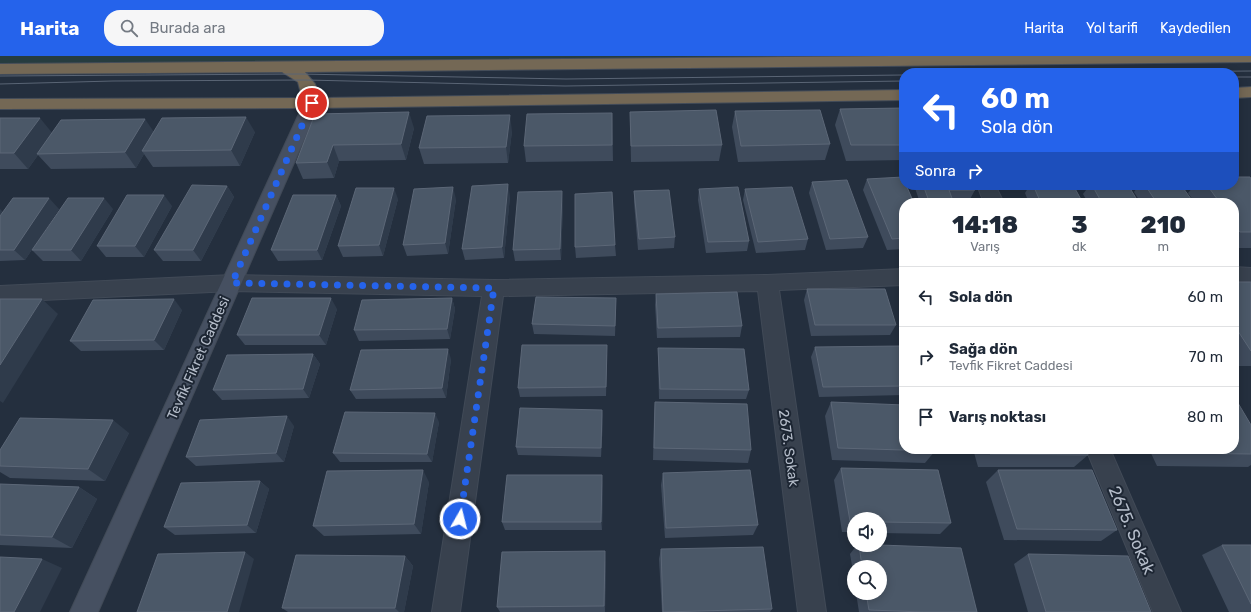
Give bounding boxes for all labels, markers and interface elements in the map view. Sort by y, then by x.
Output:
search box [104,10,384,46]
text: Harita [20,17,80,40]
icon: search [118,17,140,39]
text: Burada ara [150,19,225,37]
text: Harita [1024,20,1064,37]
text: Yol tarifi [1086,20,1138,37]
text: Kaydedilen [1160,20,1231,37]
text: 60 m [981,82,1050,115]
icon: left [915,84,967,136]
pin [295,86,329,120]
icon: arrive [301,92,323,114]
text: Sola dön [981,116,1053,138]
icon: right [964,160,986,182]
text: Sonra [915,162,956,180]
text: 14:18 [952,211,1018,239]
text: 3 [1071,211,1088,239]
text: 210 [1140,211,1186,239]
text: Varış [970,239,1000,254]
text: dk [1072,239,1087,254]
text: m [1157,239,1169,254]
icon: left [915,286,937,308]
text: Sola dön [949,288,1013,306]
text: 60 m [1187,288,1223,306]
street label: Tevfik Fikret Caddesi [164,294,233,422]
text: Sağa dön [949,340,1018,358]
icon: right [915,346,937,368]
text: 70 m [1189,348,1223,366]
text: Tevfik Fikret Caddesi [949,358,1073,373]
icon: arrive [915,406,937,428]
street label: 2673. Sokak [775,408,802,488]
text: Varış noktası [949,408,1046,426]
text: 80 m [1187,408,1223,426]
street label: 2675. Sokak [1104,483,1160,577]
position arrow [439,498,481,540]
map controls [847,512,887,600]
button: sound [847,512,887,552]
button: search [847,560,887,600]

